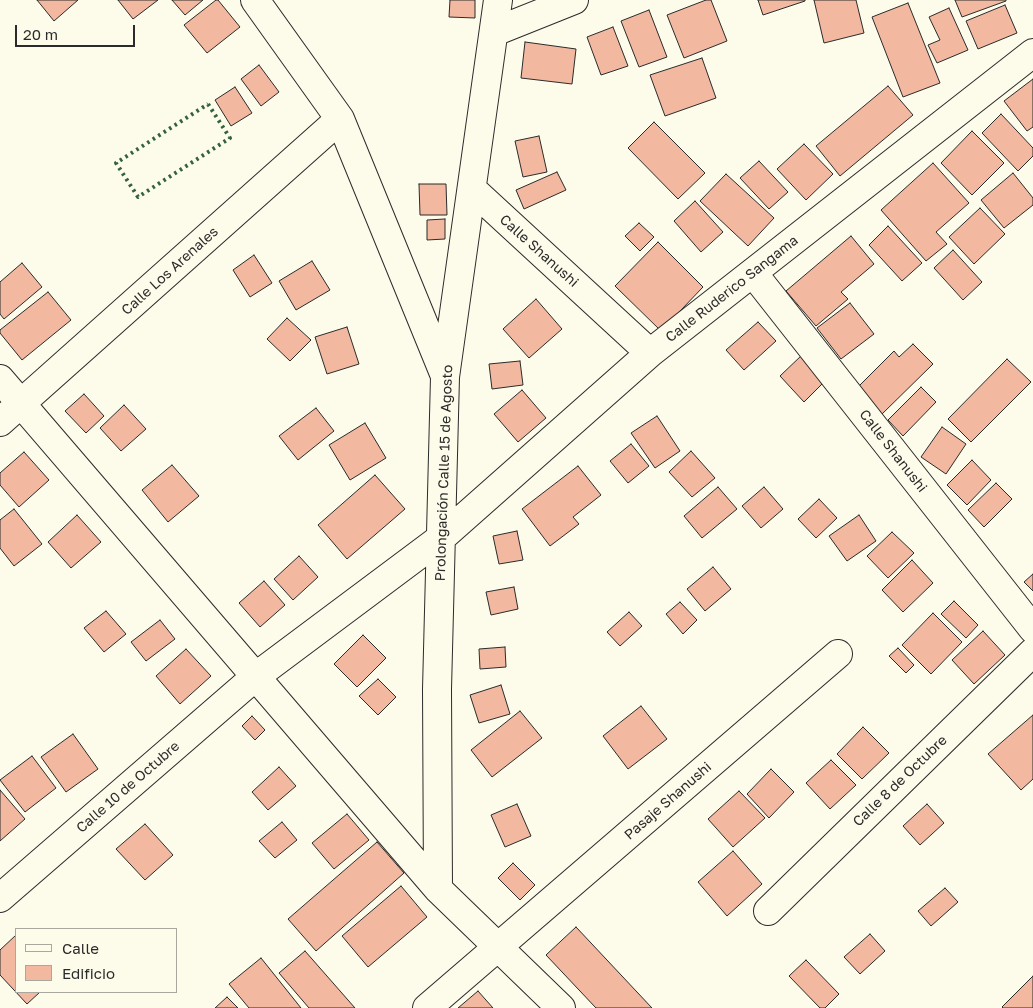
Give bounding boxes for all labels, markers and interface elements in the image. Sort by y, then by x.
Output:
scale bar [18,15,138,47]
text: 20 m [23,25,58,43]
street label: Calle Shanushi [496,211,582,291]
street label: Calle Los Arenales [118,223,222,319]
street label: Calle Ruderico Sangama [662,232,802,346]
street label: Prolongación Calle 15 de Agosto [432,364,456,582]
street label: Calle Shanushi [856,406,930,496]
street label: Calle 8 de Octubre [849,732,951,830]
street label: Calle 10 de Octubre [73,738,183,836]
street label: Pasaje Shanushi [621,759,715,843]
legend [15,928,178,993]
text: Calle [62,939,99,957]
text: Edificio [62,964,115,982]

